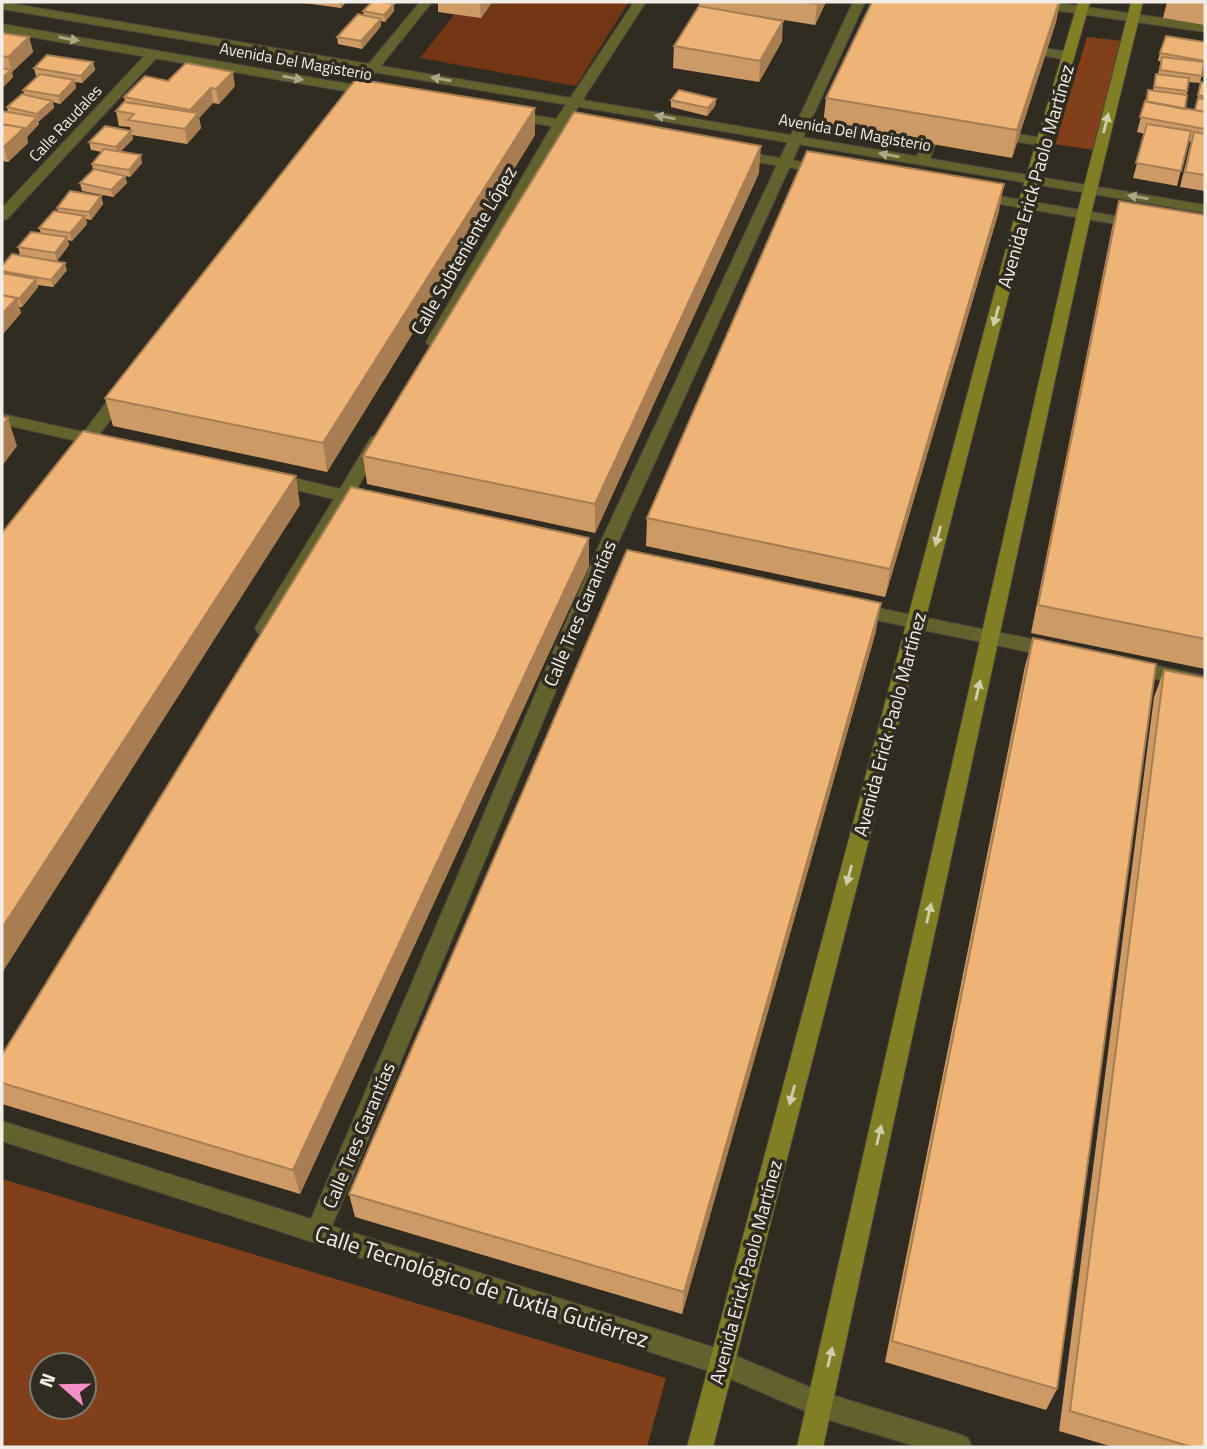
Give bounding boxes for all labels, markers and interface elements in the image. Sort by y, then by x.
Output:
one-way arrow [58,34,80,45]
street label: Avenida Del Magisterio [218,36,374,86]
street label: Avenida Erick Paolo Martínez [989,61,1081,291]
one-way arrow [282,73,304,84]
one-way arrow [430,74,452,85]
street label: Calle Raudales [23,79,107,167]
street label: Avenida Del Magisterio [777,107,933,157]
one-way arrow [654,111,676,122]
one-way arrow [1101,112,1112,134]
one-way arrow [878,149,900,160]
street label: Calle Subteniente López [403,160,523,340]
one-way arrow [1127,191,1149,202]
one-way arrow [990,305,1001,327]
one-way arrow [932,525,943,547]
street label: Calle Tres Garantías [535,535,623,691]
street label: Avenida Erick Paolo Martínez [845,609,933,839]
one-way arrow [973,679,984,701]
one-way arrow [843,864,854,886]
one-way arrow [923,901,934,923]
street label: Calle Tres Garantías [314,1057,402,1213]
one-way arrow [786,1084,797,1106]
one-way arrow [874,1124,885,1146]
street label: Avenida Erick Paolo Martínez [701,1157,789,1387]
street label: Calle Tecnológico de Tuxtla Gutiérrez [310,1215,654,1357]
one-way arrow [825,1346,836,1368]
north arrow [28,1351,98,1421]
text: N [31,1369,62,1391]

